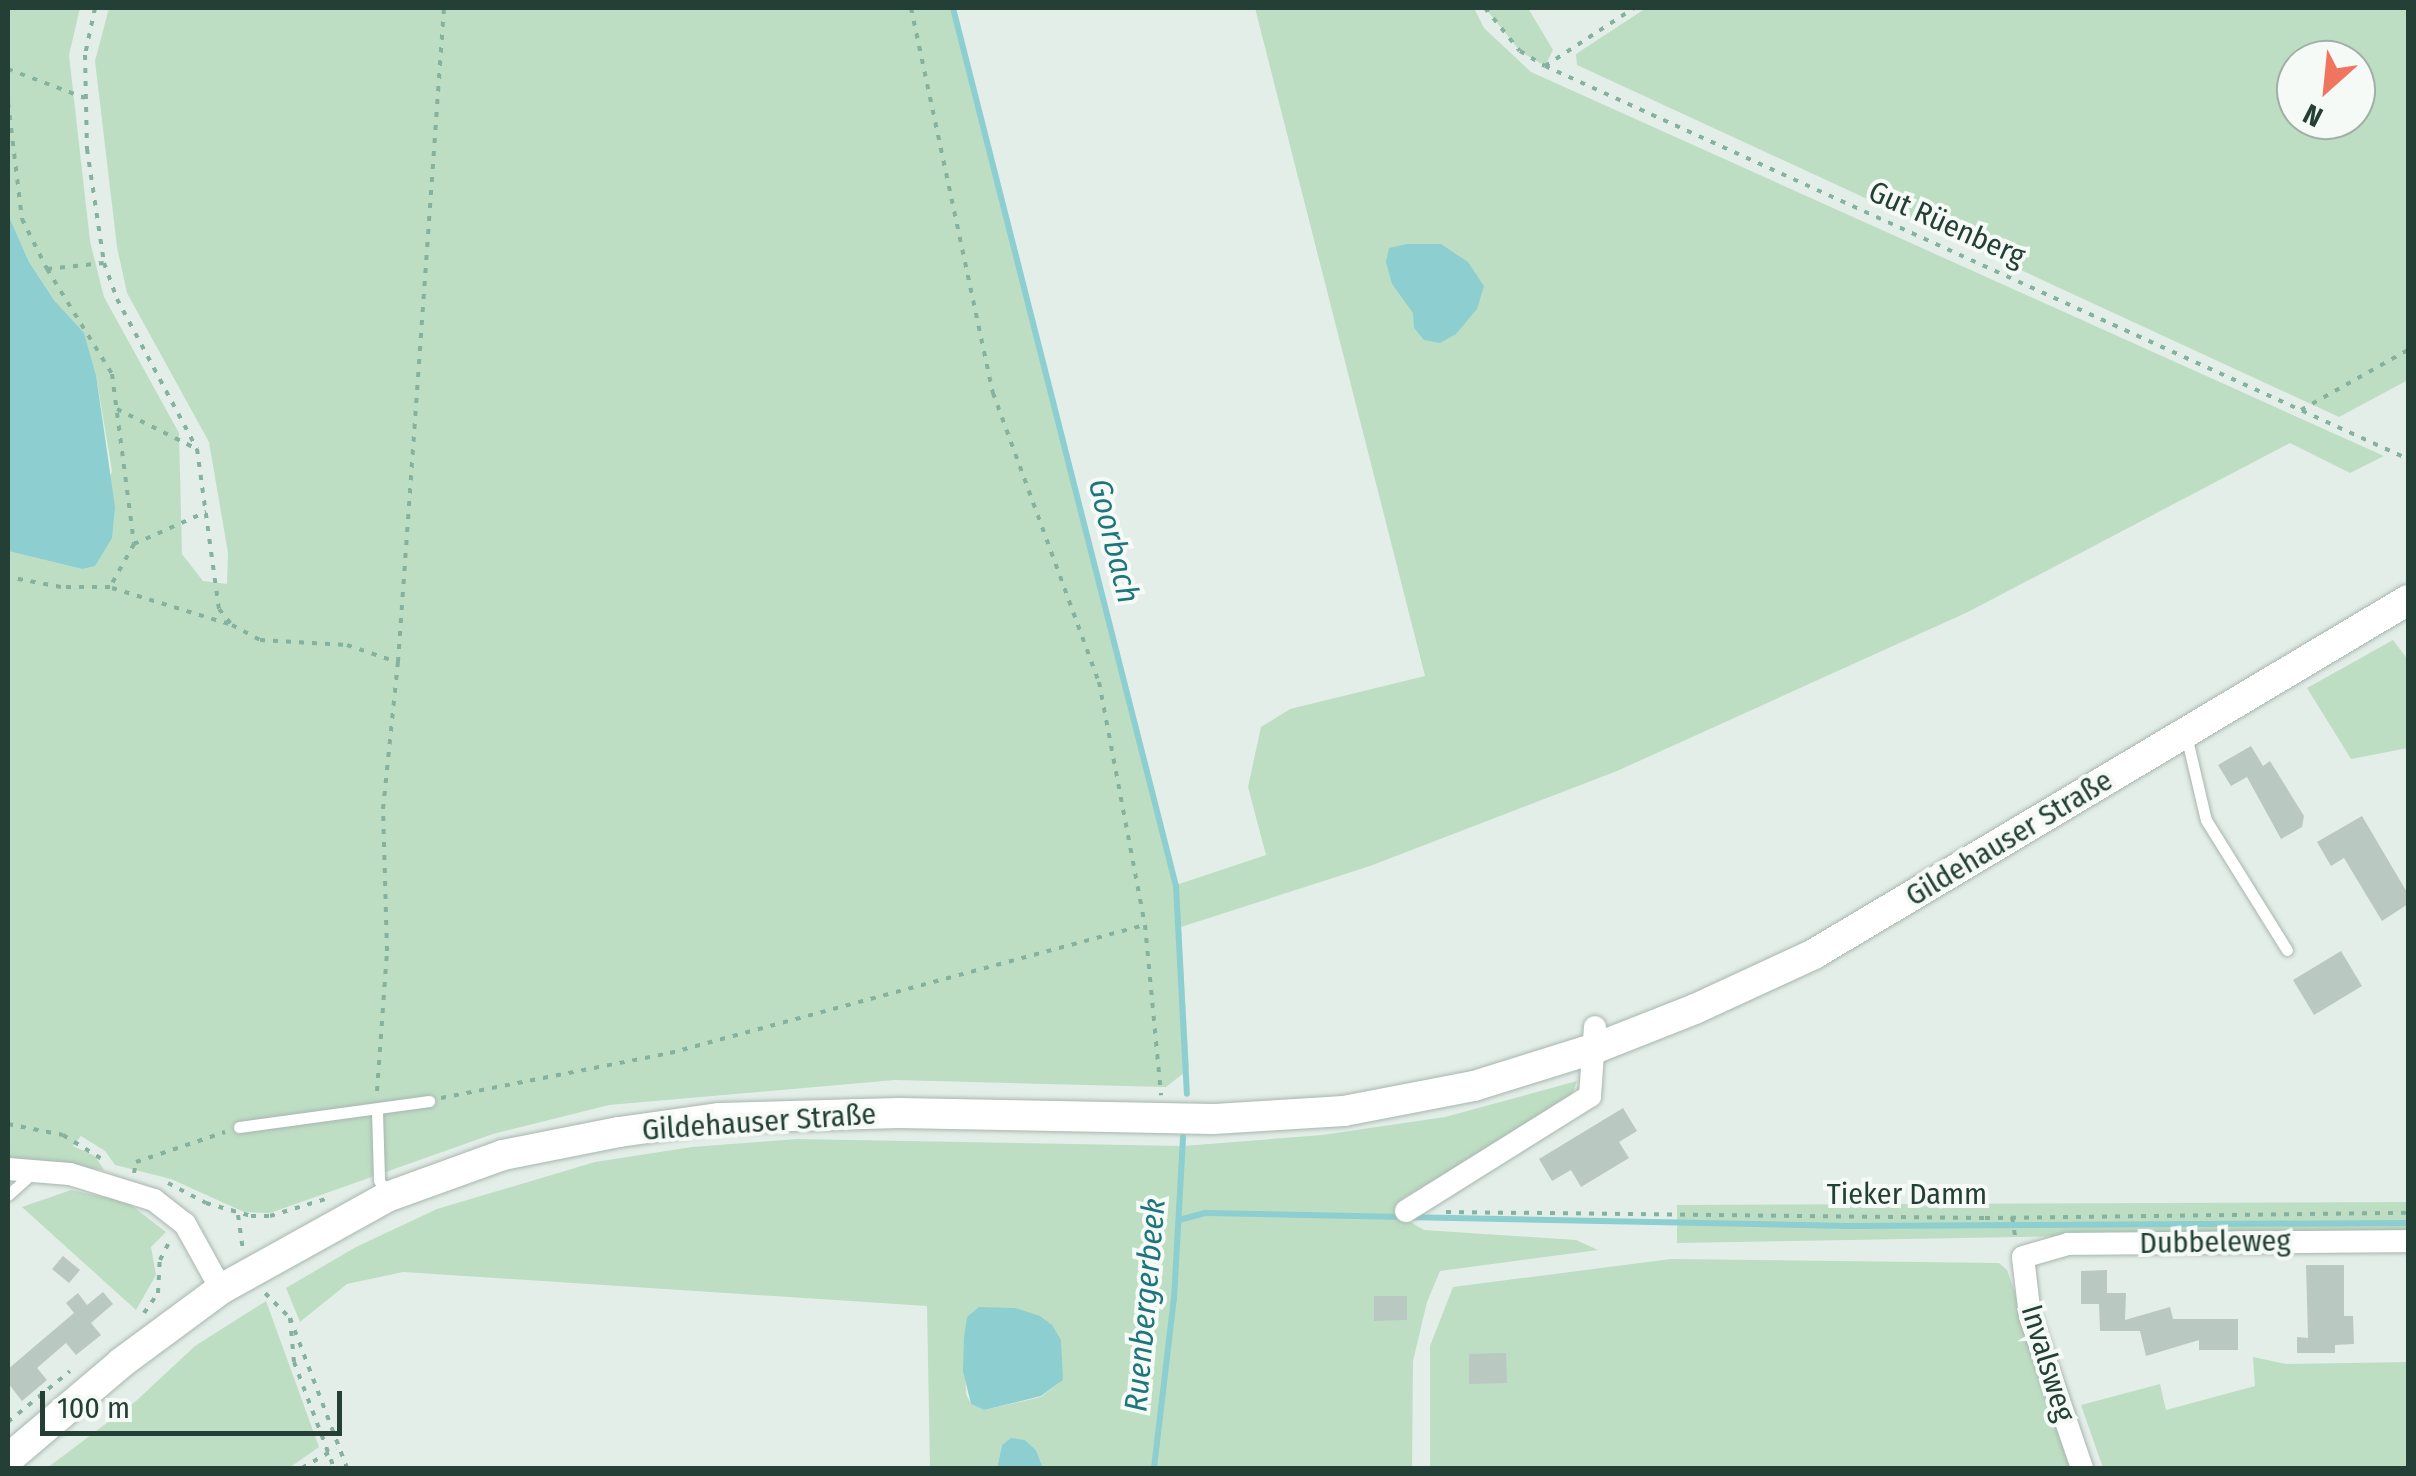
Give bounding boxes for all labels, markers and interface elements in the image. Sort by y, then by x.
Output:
north arrow [2276,40,2376,140]
text: N [2298,97,2328,134]
street label: Gut Rüenberg [1863,174,2031,274]
water label: Goorbach [1080,475,1148,607]
street label: Gildehauser Straße [1899,762,2119,914]
street label: Gildehauser Straße [641,1096,877,1148]
street label: Tieker Damm [1827,1176,1987,1212]
water label: Ruenbergerbeek [1117,1197,1173,1413]
street label: Dubbeleweg [2139,1223,2291,1261]
street label: Invalsweg [2013,1300,2083,1426]
scale bar [45,1371,348,1433]
text: 100 m [57,1390,130,1426]

